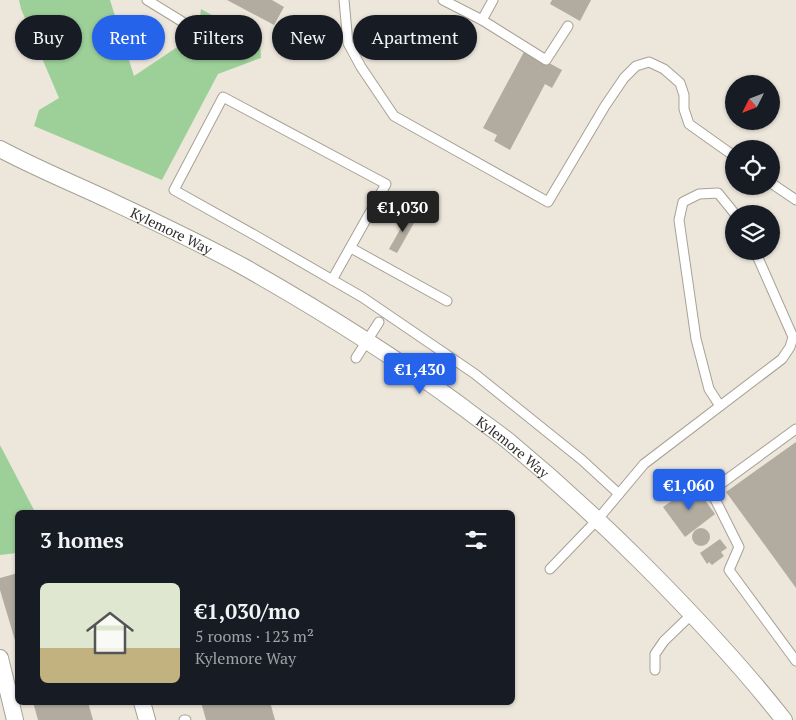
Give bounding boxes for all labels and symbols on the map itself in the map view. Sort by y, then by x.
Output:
north arrow [725,75,780,130]
pin: €1,030 [362,190,444,233]
street label: Kylemore Way [128,202,217,259]
pin: €1,430 [379,352,461,395]
street label: Kylemore Way [473,411,554,482]
pin: €1,060 [648,468,730,511]

